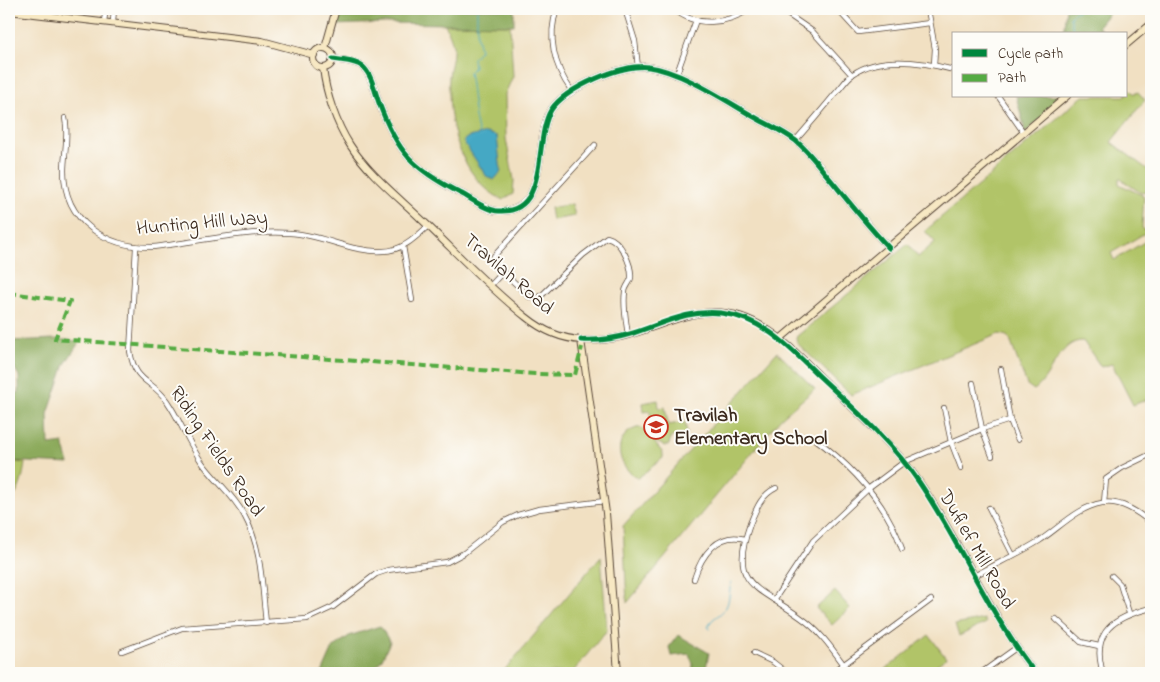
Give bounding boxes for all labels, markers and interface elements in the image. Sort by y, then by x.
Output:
legend [952,32,1128,98]
text: Cycle path [998,43,1063,66]
text: Path [998,67,1026,89]
street label: Hunting Hill Way [135,204,269,245]
street label: Travilah Road [456,227,560,323]
street label: Riding Fields Road [161,381,271,524]
place label: Travilah Elementary School [674,402,827,455]
school or university icon: Travilah Elementary School [643,414,669,440]
street label: Dufief Mill Road [930,484,1022,615]

